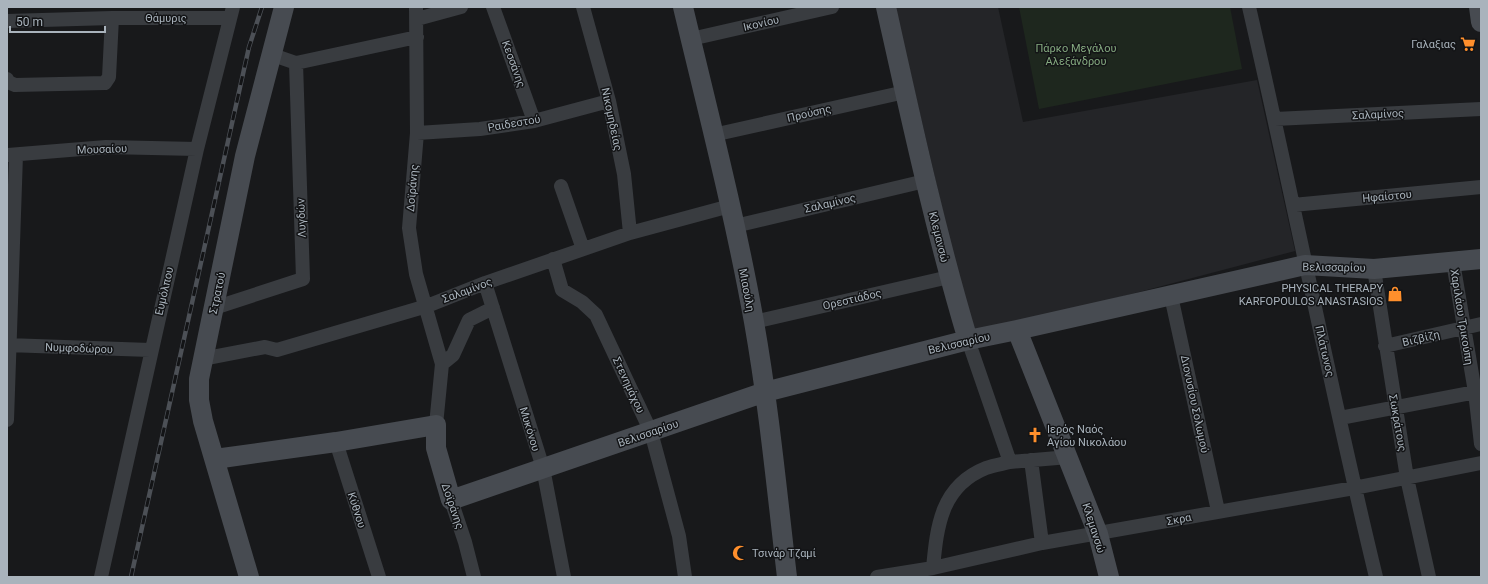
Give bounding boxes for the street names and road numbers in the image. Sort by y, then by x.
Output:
street label: Θάμυρις [145,12,187,25]
street label: Ικονίου [742,13,780,34]
street label: Κεσσάνης [499,39,528,89]
street label: Νικομηδείας [598,86,625,152]
street label: Προύσης [786,102,832,125]
street label: Σαλαμίνος [1352,107,1404,122]
street label: Ραιδεστού [487,112,541,134]
street label: Μουσαίου [77,142,127,157]
street label: Δοϊράνης [404,164,421,212]
street label: Ηφαίστου [1362,188,1412,205]
street label: Σαλαμίνος [803,191,857,216]
street label: Λυγδών [294,197,309,238]
street label: Κλεμανσώ [926,210,951,264]
street label: Βελισσαρίου [1302,260,1366,275]
street label: Ευμόλπου [153,266,176,317]
street label: Μιαούλη [736,267,757,313]
street label: Χαριλάου Τρικούπη [1448,268,1476,366]
street label: Στρατού [207,271,228,315]
street label: Σαλαμίνος [441,275,494,306]
street label: Ορεστιάδος [821,286,883,313]
street label: Πλάτωνος [1312,324,1337,378]
street label: Βιζβίζη [1401,328,1441,349]
street label: Βελισσαρίου [927,330,991,357]
street label: Νυμφοδώρου [45,341,113,356]
street label: Διονυσίου Σολωμού [1178,354,1211,454]
street label: Στενημάχου [610,355,647,415]
street label: Σωκράτους [1386,394,1409,453]
street label: Μυκόνου [517,406,542,453]
street label: Βελισσαρίου [616,417,680,450]
street label: Δοϊράνης [439,482,466,531]
street label: Κύθνου [345,491,368,530]
street label: Κλεμανσώ [1079,501,1108,555]
street label: Σκρα [1166,511,1193,528]

